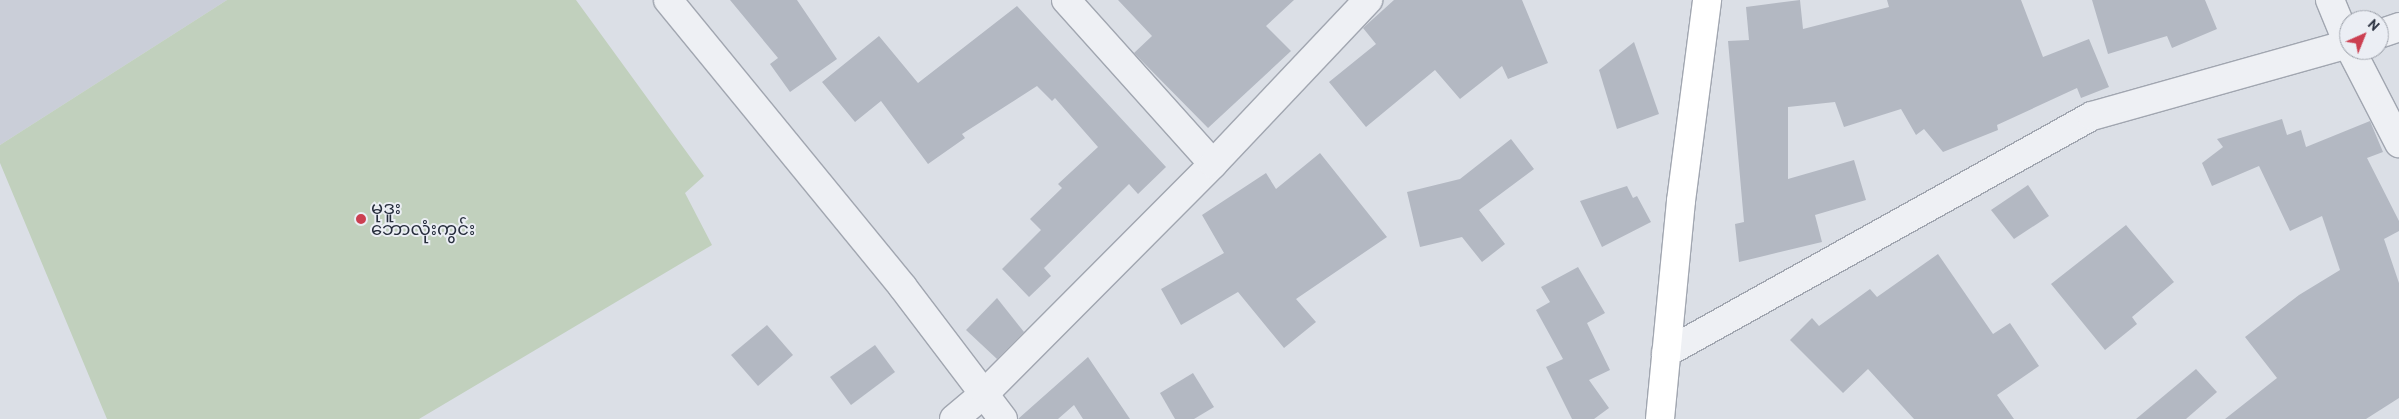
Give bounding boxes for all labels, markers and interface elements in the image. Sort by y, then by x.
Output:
north arrow [2339,10,2389,60]
text: N [2364,15,2383,35]
place label: မုဒူး ဘောလုံးကွင်း [371,198,475,240]
marker: မုဒူး ဘောလုံးကွင်း [355,213,367,225]

